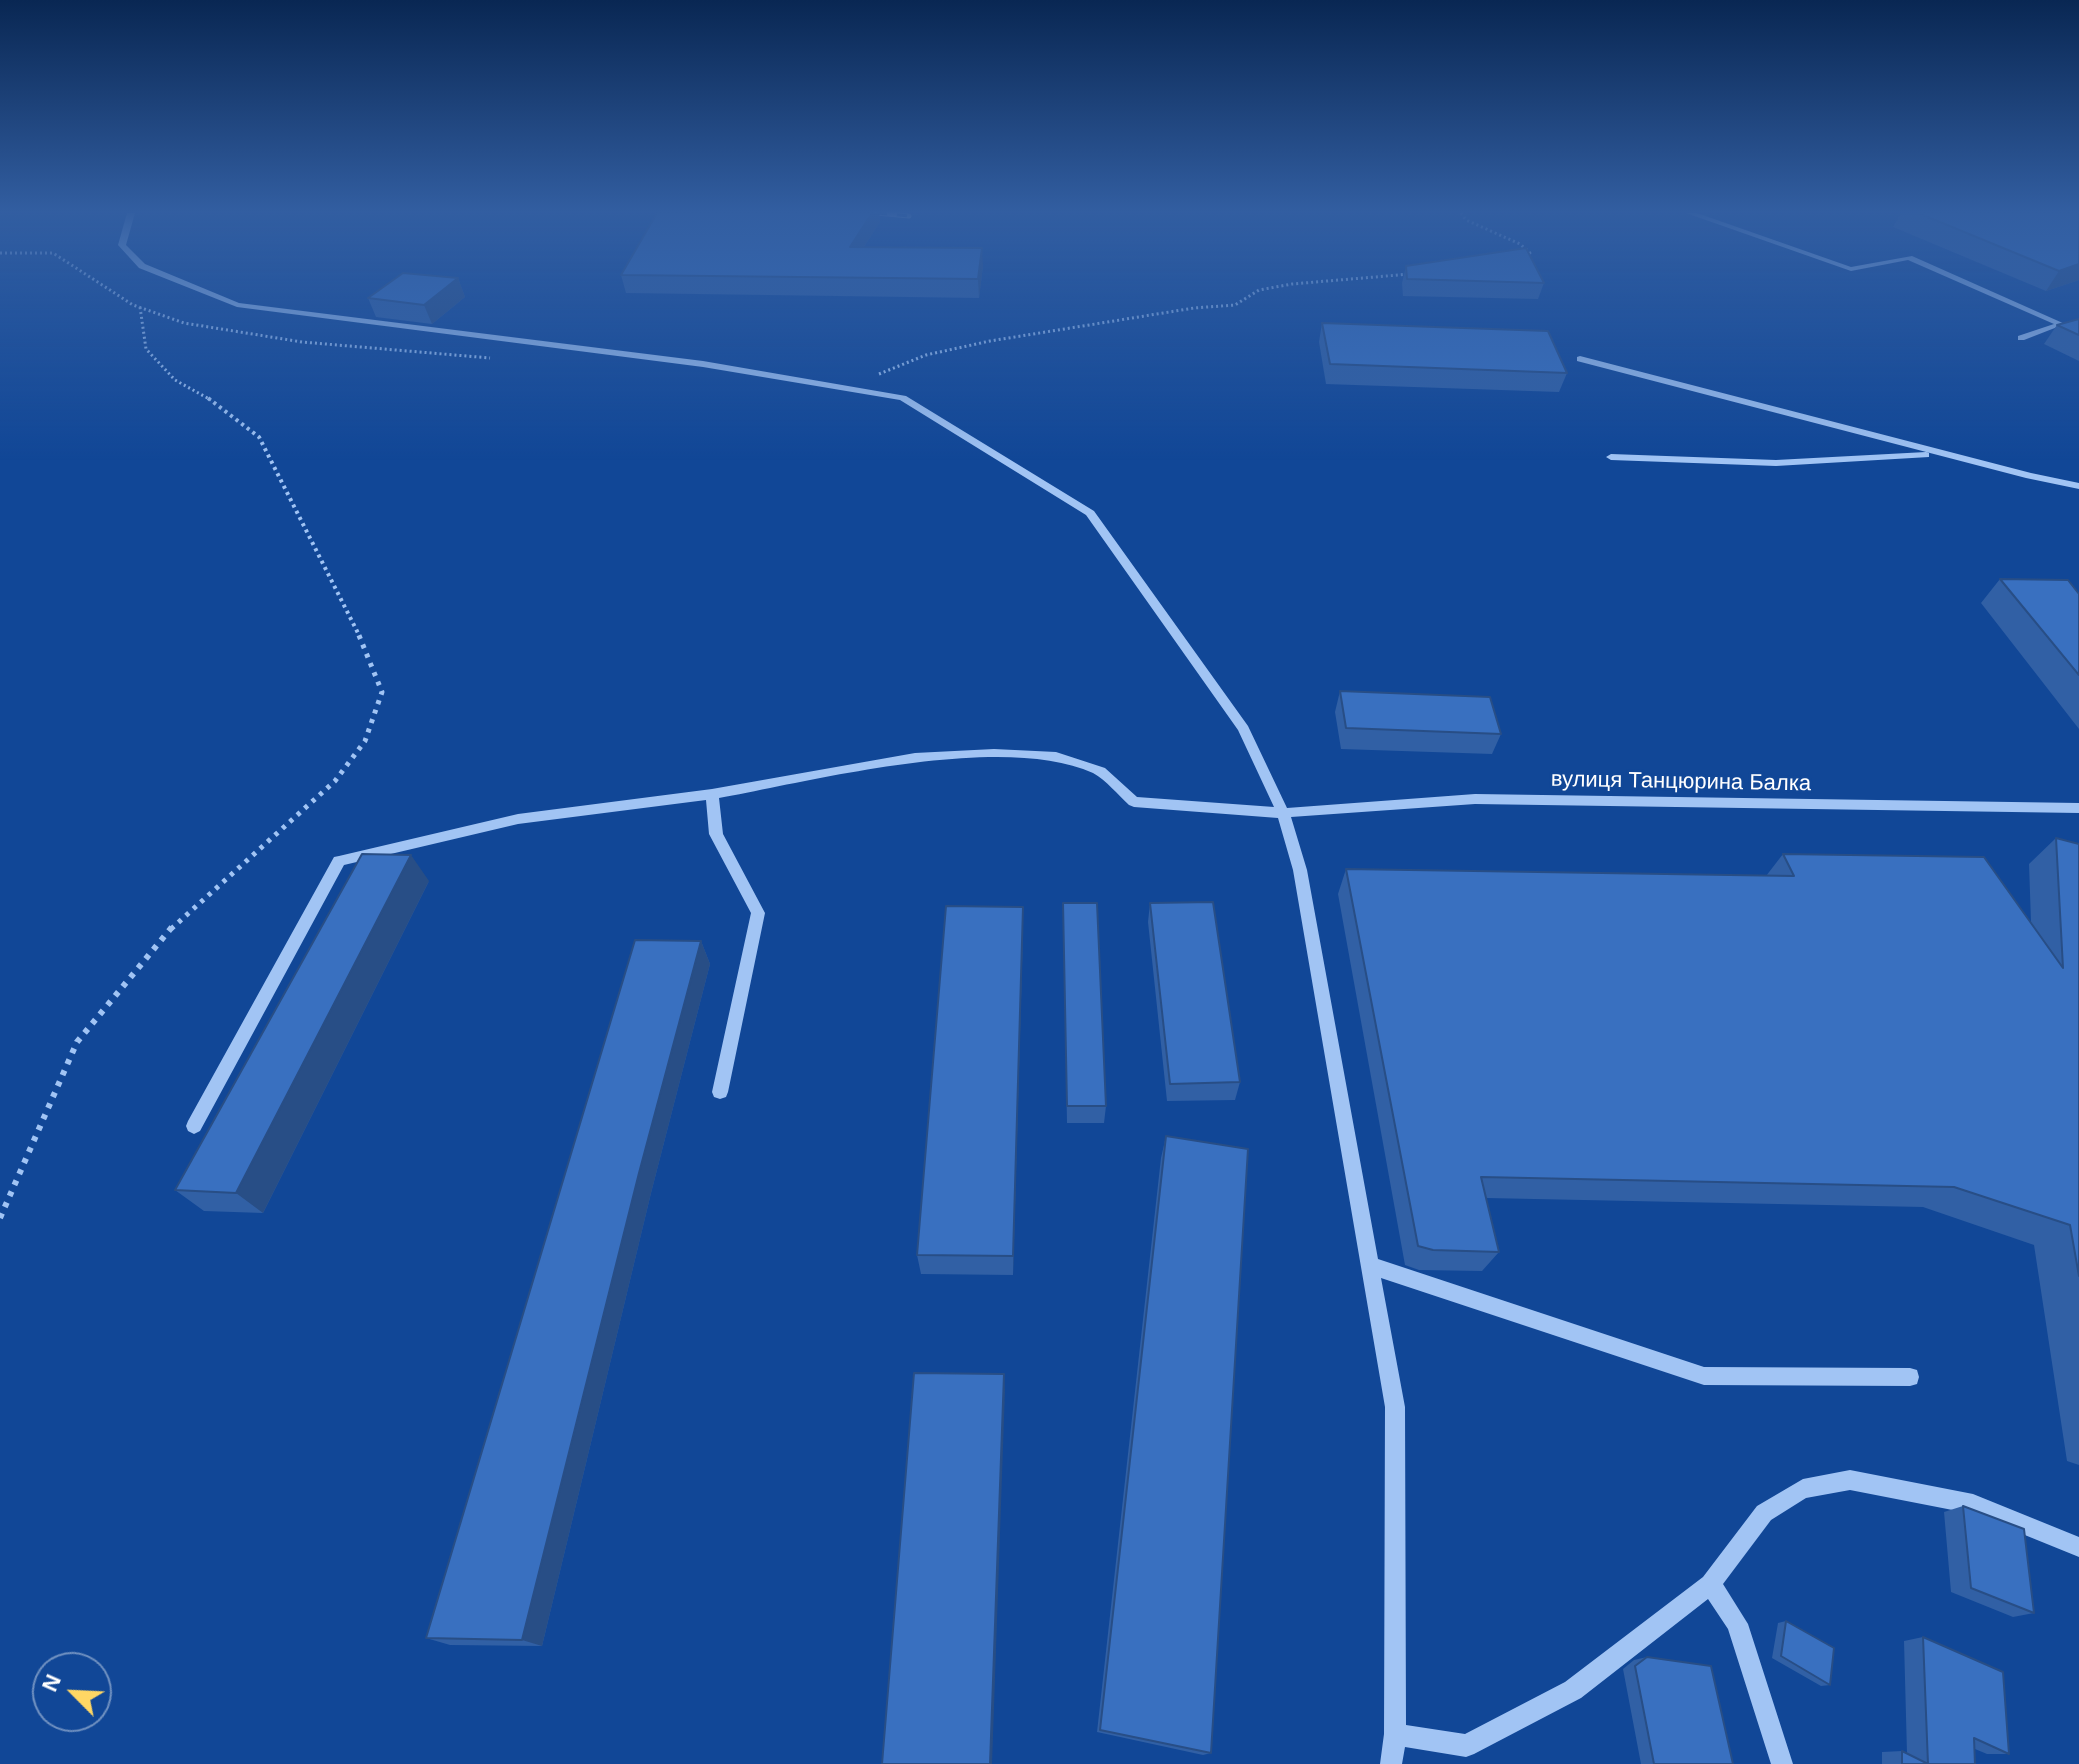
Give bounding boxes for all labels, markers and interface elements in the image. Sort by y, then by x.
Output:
street label: вулиця Танцюрина Балка [1551,767,1811,797]
north arrow [32,1652,112,1732]
text: N [37,1671,66,1695]

